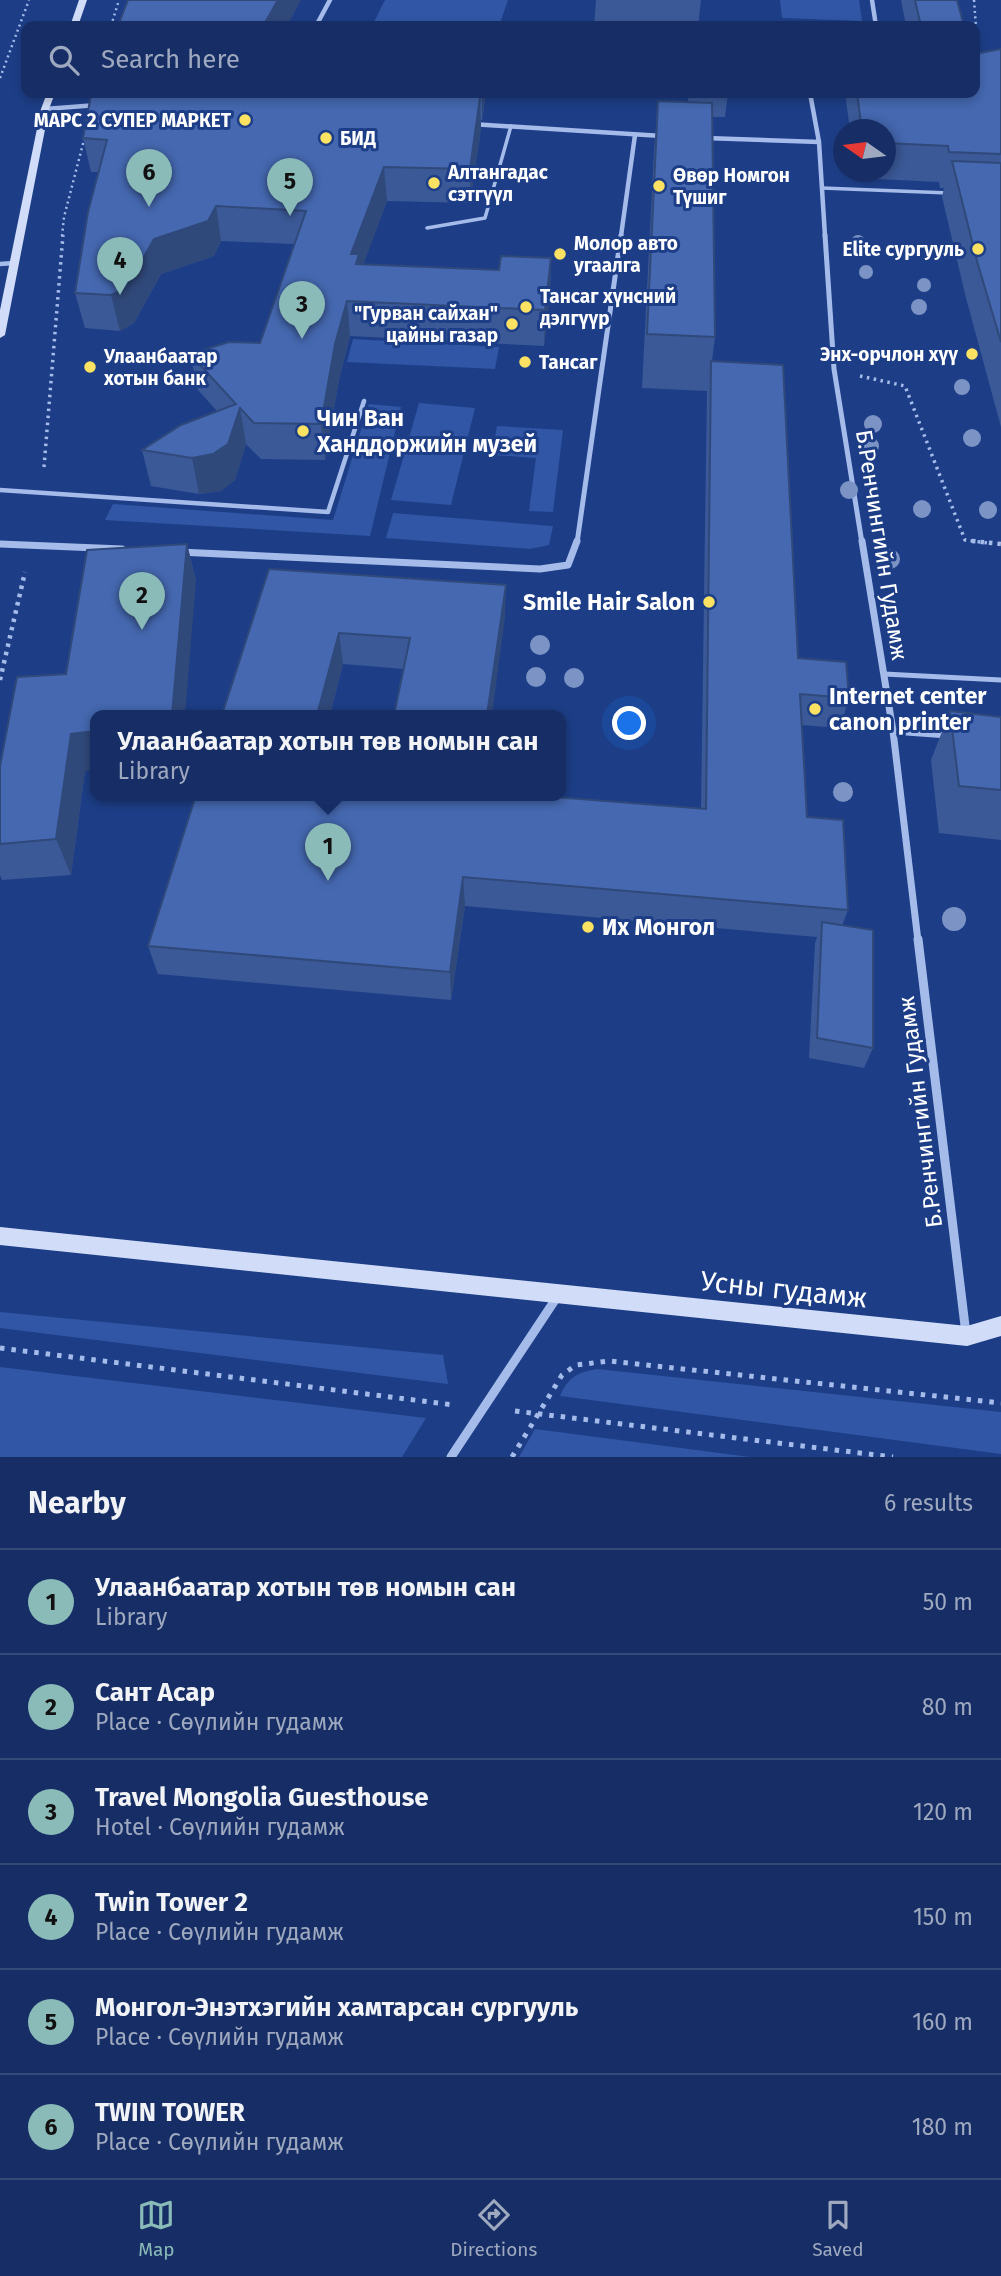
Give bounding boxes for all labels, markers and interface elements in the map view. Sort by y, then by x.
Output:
search box [21,21,980,98]
icon: search [45,41,83,79]
text: Search here [101,44,240,75]
place label: МАРС 2 СУПЕР МАРКЕТ [34,109,232,132]
marker: МАРС 2 СУПЕР МАРКЕТ [237,112,253,128]
north arrow [833,119,896,182]
place label: БИД [340,127,376,150]
marker: БИД [318,130,334,146]
pin: 6 [126,149,172,207]
pin: 5 [267,158,313,216]
place label: Алтангадас сэтгүүл [447,161,548,206]
place label: Өвөр Номгон Түшиг [673,164,790,209]
marker: Алтангадас сэтгүүл [426,175,442,191]
marker: Өвөр Номгон Түшиг [651,178,667,194]
place label: Молор авто угаалга [573,232,678,277]
pin: 4 [97,237,143,295]
place label: Elite сургууль [843,238,964,261]
marker: Elite сургууль [970,241,986,257]
marker: Молор авто угаалга [552,246,568,262]
pin: 3 [279,281,325,339]
place label: Тансаг хүнсний дэлгүүр [540,285,676,330]
marker: Тансаг хүнсний дэлгүүр [518,299,534,315]
place label: "Гурван сайхан" цайны газар [354,302,498,347]
marker: "Гурван сайхан" цайны газар [504,316,520,332]
place label: Энх-орчлон хүү [820,343,958,366]
place label: Улаанбаатар хотын банк [103,345,218,390]
marker: Энх-орчлон хүү [964,346,980,362]
place label: Тансаг [539,351,598,374]
marker: Тансаг [517,354,533,370]
marker: Улаанбаатар хотын банк [82,359,98,375]
place label: Чин Ван Ханддоржийн музей [316,404,537,458]
marker: Чин Ван Ханддоржийн музей [295,423,311,439]
street label: Б.Ренчингийн Гудамж [850,428,914,663]
pin: 2 [119,572,165,630]
place label: Smile Hair Salon [523,588,695,616]
marker: Smile Hair Salon [701,594,717,610]
place label: Internet center canon printer [829,682,987,736]
marker: Internet center canon printer [807,701,823,717]
your location [612,706,646,740]
popup [90,710,566,801]
text: Улаанбаатар хотын төв номын сан [118,726,538,757]
text: Library [118,757,190,785]
pin: 1 [305,823,351,881]
place label: Их Монгол [602,913,715,941]
marker: Их Монгол [580,919,596,935]
street label: Б.Ренчингийн Гудамж [892,994,948,1229]
street label: Усны гудамж [699,1264,869,1315]
text: Nearby [28,1485,126,1521]
text: 6 results [884,1489,973,1517]
text: Улаанбаатар хотын төв номын сан [95,1572,516,1603]
text: 1 [46,1588,56,1616]
text: 50 m [923,1588,973,1616]
text: Library [95,1603,167,1631]
text: Сант Асар [95,1677,215,1708]
text: 2 [45,1693,57,1721]
text: 80 m [922,1693,973,1721]
text: Place · Сөүлийн гудамж [95,1708,344,1736]
text: Travel Mongolia Guesthouse [95,1782,429,1813]
text: 3 [45,1798,57,1826]
text: 120 m [913,1798,973,1826]
text: Hotel · Сөүлийн гудамж [95,1813,345,1841]
text: Twin Tower 2 [95,1887,248,1918]
text: 4 [45,1903,58,1931]
text: 150 m [913,1903,973,1931]
text: Place · Сөүлийн гудамж [95,1918,344,1946]
text: Монгол-Энэтхэгийн хамтарсан сургууль [95,1992,578,2023]
text: 5 [45,2008,57,2036]
text: 160 m [912,2008,973,2036]
text: Place · Сөүлийн гудамж [95,2023,344,2051]
text: TWIN TOWER [95,2097,245,2128]
text: 6 [45,2113,57,2141]
text: 180 m [912,2113,973,2141]
text: Place · Сөүлийн гудамж [95,2128,344,2156]
tab: Map [137,2196,175,2261]
tab: Directions [450,2196,537,2261]
tab: Saved [812,2196,864,2261]

